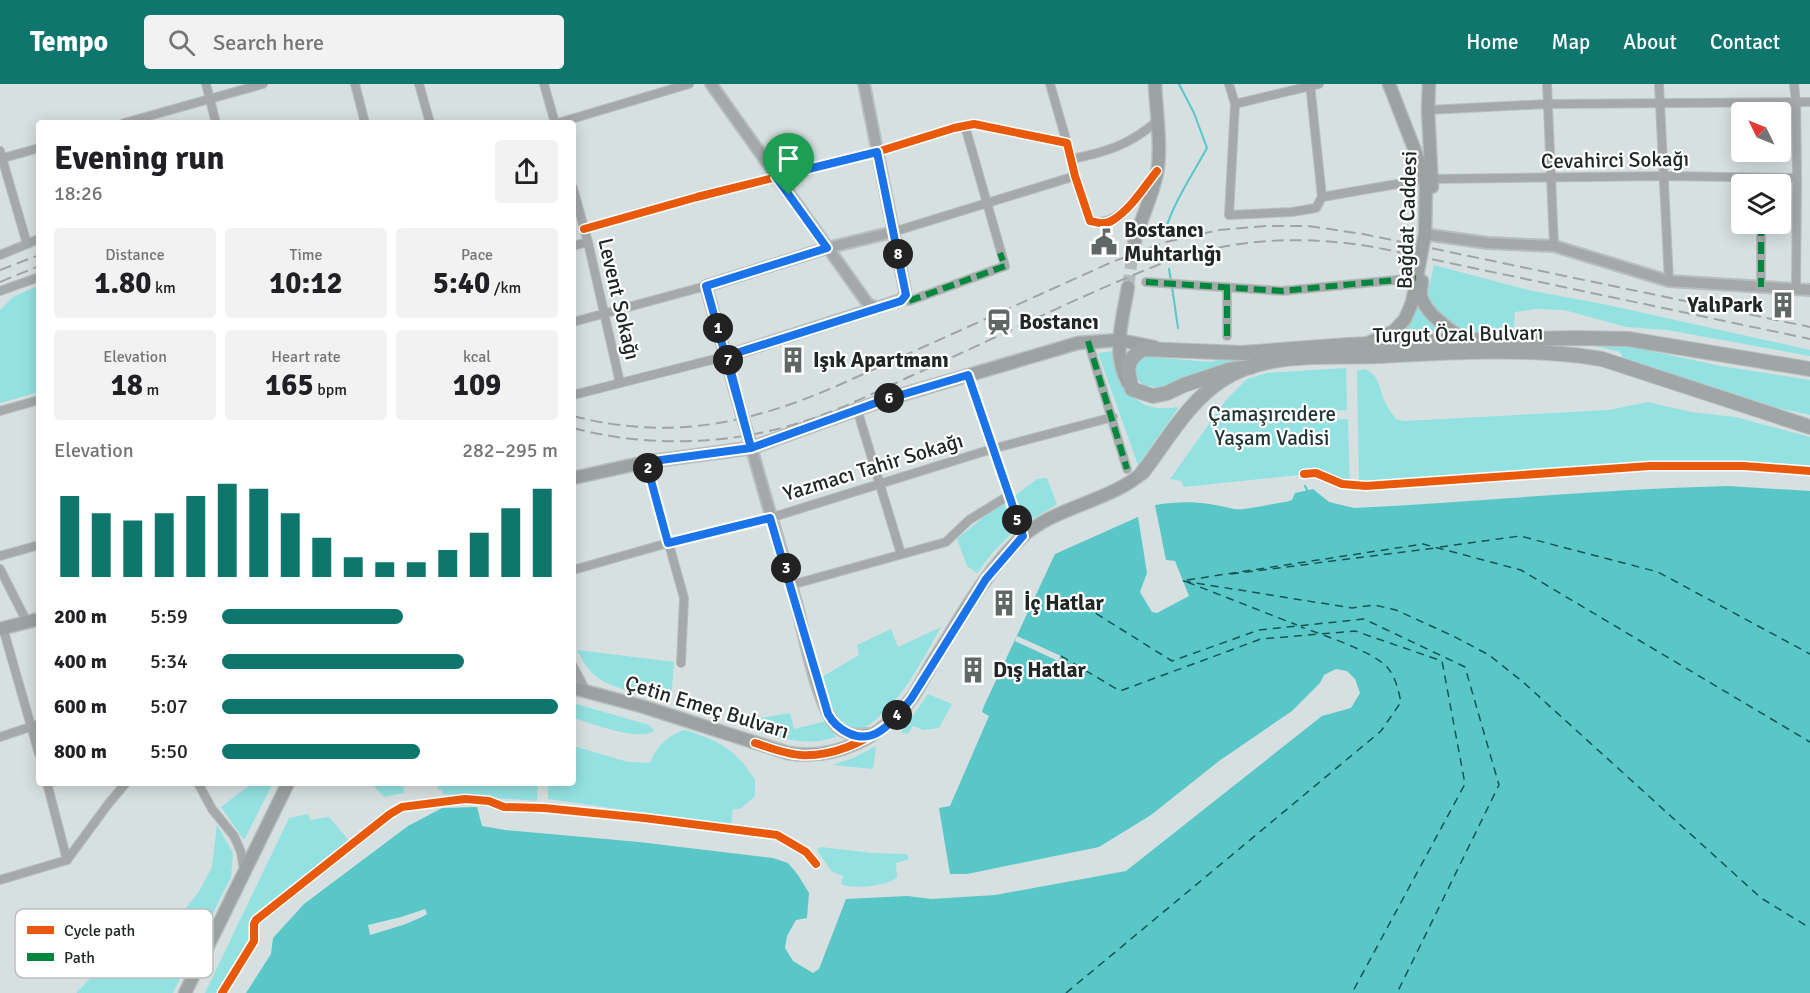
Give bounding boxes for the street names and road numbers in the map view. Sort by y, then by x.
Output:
street label: Cevahirci Sokağı [1541,146,1689,174]
street label: Bağdat Caddesi [1392,150,1422,290]
street label: Levent Sokağı [592,235,646,363]
street label: Turgut Özal Bulvarı [1373,320,1543,348]
street label: Yazmacı Tahir Sokağı [780,427,966,507]
street label: Çetin Emeç Bulvarı [622,670,792,744]

